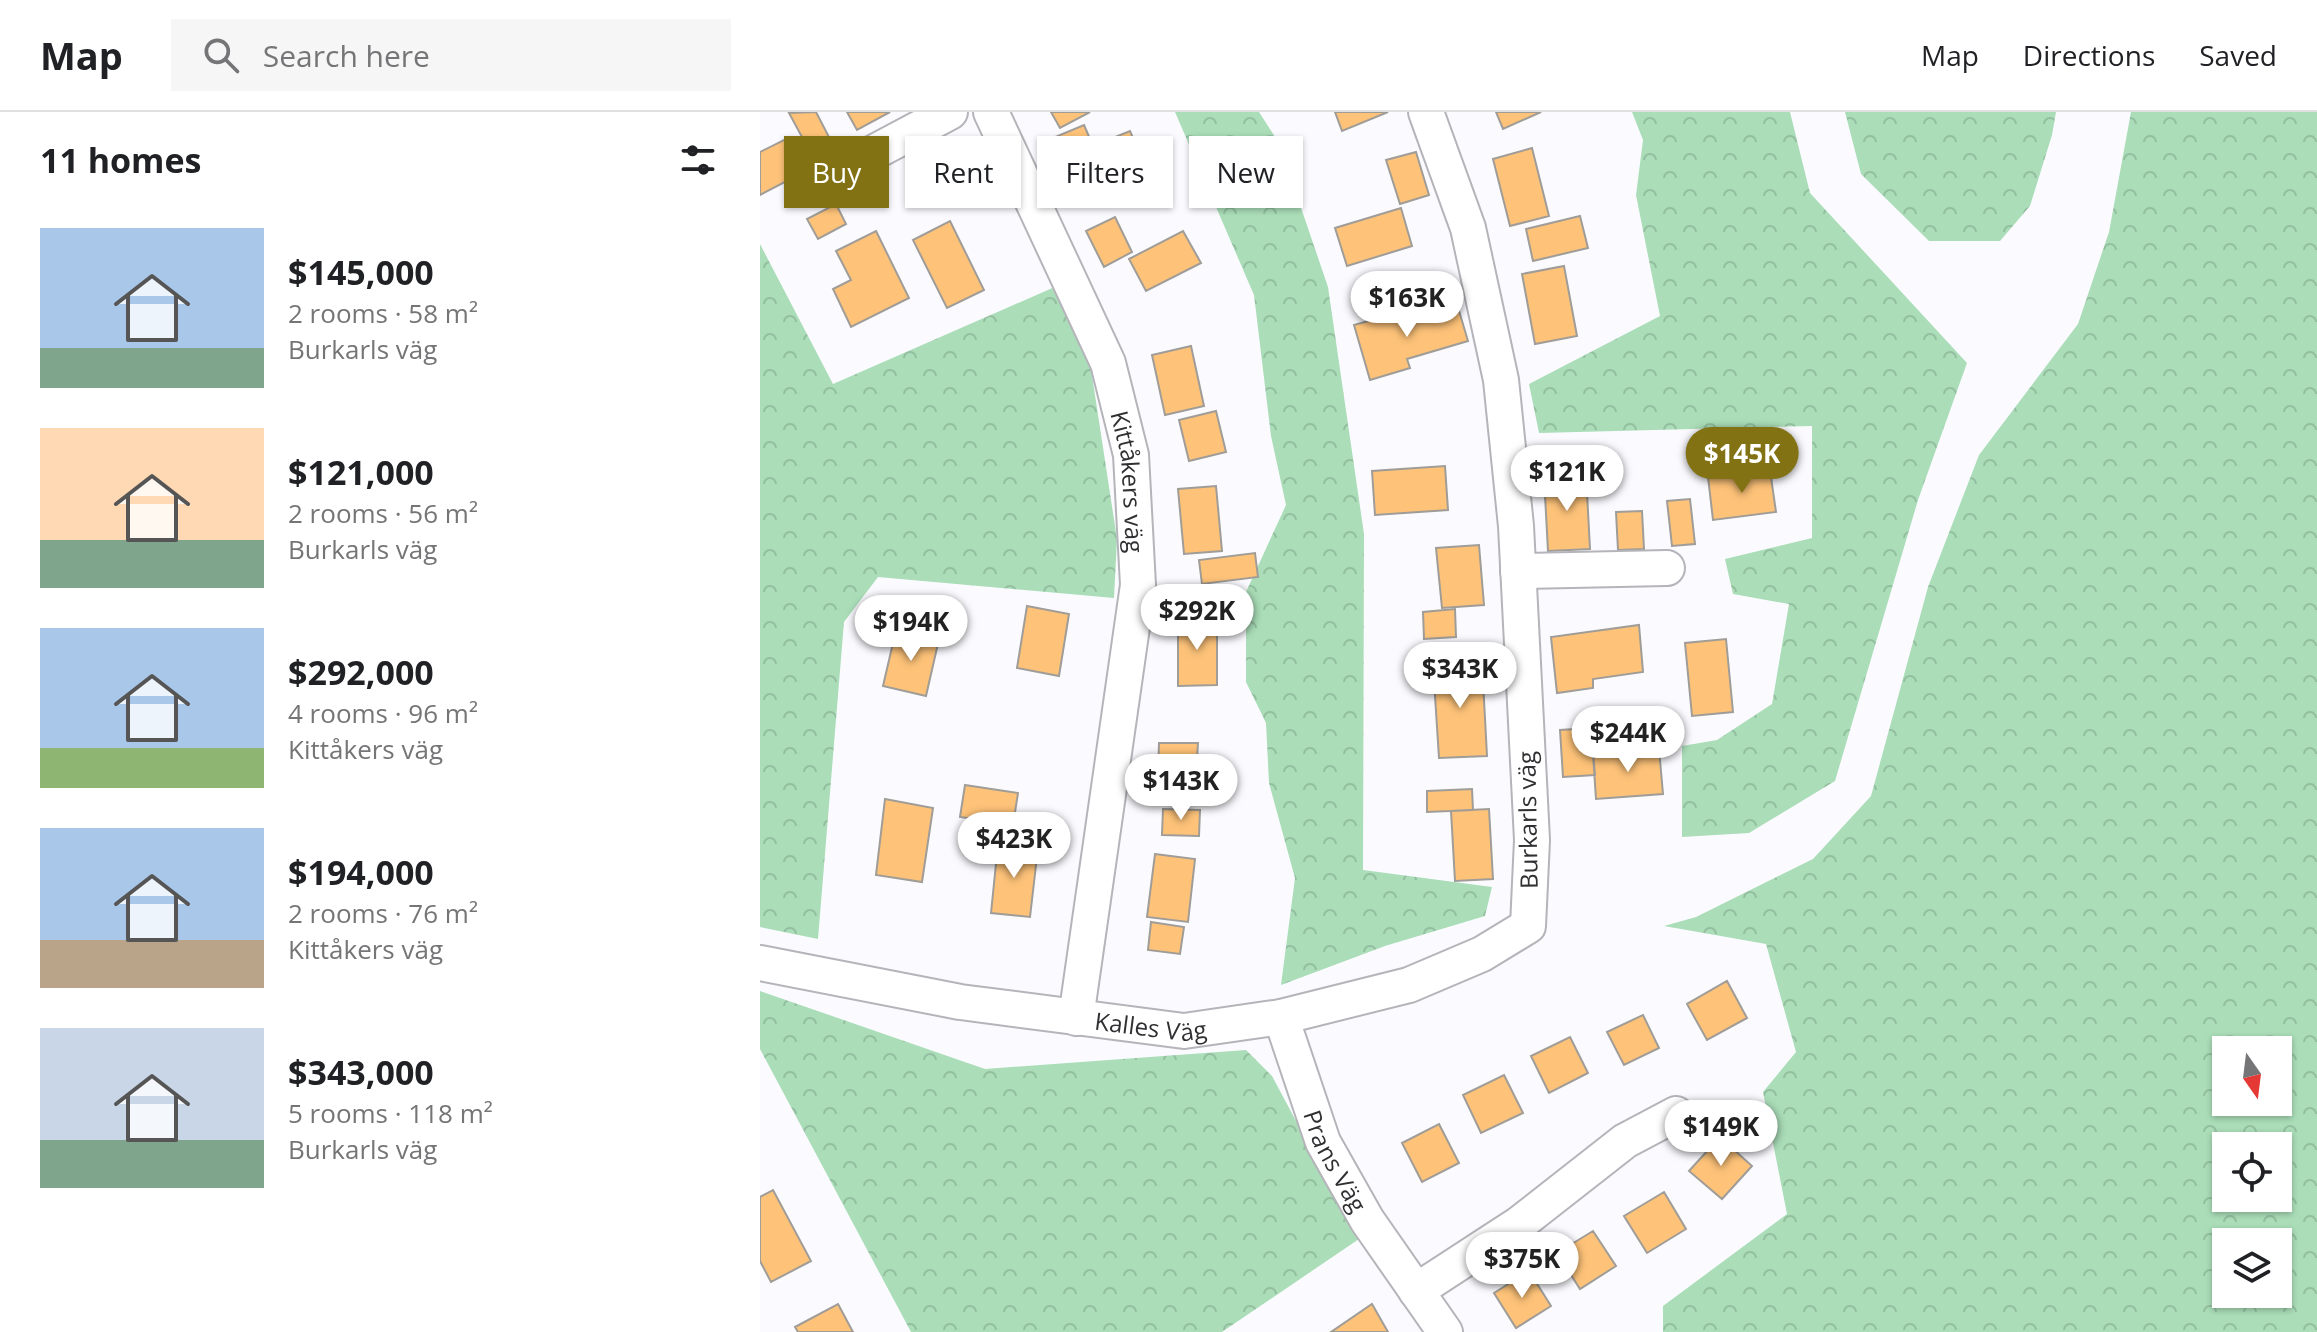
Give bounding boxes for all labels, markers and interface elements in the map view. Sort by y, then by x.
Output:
search box [171,19,731,91]
text: Map [40,29,123,81]
icon: search [199,33,243,77]
text: Search here [263,35,430,76]
text: Map [1921,36,1979,74]
text: Directions [2023,36,2155,74]
text: Saved [2199,36,2277,74]
chip: Buy [784,136,889,208]
chip: Rent [905,136,1021,208]
chip: Filters [1037,136,1173,208]
chip: New [1189,136,1303,208]
text: 11 homes [40,137,201,183]
icon: filters [676,138,720,182]
text: $145,000 [288,249,434,295]
icon: home [104,260,200,356]
pin: $163K [1351,271,1463,339]
text: $163K [1369,279,1445,315]
text: 2 rooms · 58 m² [288,295,478,331]
text: Burkarls väg [288,331,437,367]
street label: Kittåkers väg [1104,407,1153,554]
pin: $145K [1686,427,1798,495]
text: $145K [1704,435,1780,471]
pin: $121K [1511,445,1623,513]
text: $121,000 [288,449,434,495]
text: $121K [1529,453,1605,489]
icon: home [104,460,200,556]
text: 2 rooms · 56 m² [288,495,478,531]
text: Burkarls väg [288,531,437,567]
pin: $292K [1141,584,1253,652]
text: $292K [1159,592,1235,628]
pin: $194K [855,595,967,663]
text: $194K [873,603,949,639]
pin: $343K [1404,642,1516,710]
text: $292,000 [288,649,434,695]
text: $343K [1422,650,1498,686]
icon: home [104,660,200,756]
text: 4 rooms · 96 m² [288,695,478,731]
pin: $244K [1572,706,1684,774]
text: $244K [1590,714,1666,750]
text: Kittåkers väg [288,731,443,767]
street label: Burkarls väg [1509,751,1545,889]
pin: $143K [1125,754,1237,822]
text: $143K [1143,762,1219,798]
pin: $423K [958,812,1070,880]
text: $423K [976,820,1052,856]
text: $194,000 [288,849,434,895]
icon: home [104,860,200,956]
text: 2 rooms · 76 m² [288,895,478,931]
text: Kittåkers väg [288,931,443,967]
street label: Kalles Väg [1093,1003,1208,1048]
north arrow [2212,1036,2292,1116]
map controls [2212,1036,2292,1308]
text: $343,000 [288,1049,434,1095]
icon: home [104,1060,200,1156]
text: 5 rooms · 118 m² [288,1095,493,1131]
pin: $149K [1665,1100,1777,1168]
street label: Prans Väg [1297,1105,1375,1218]
text: $149K [1683,1108,1759,1144]
text: Burkarls väg [288,1131,437,1167]
button: locate [2212,1132,2292,1212]
button: layers [2212,1228,2292,1308]
pin: $375K [1466,1232,1578,1300]
text: $375K [1484,1240,1560,1276]

